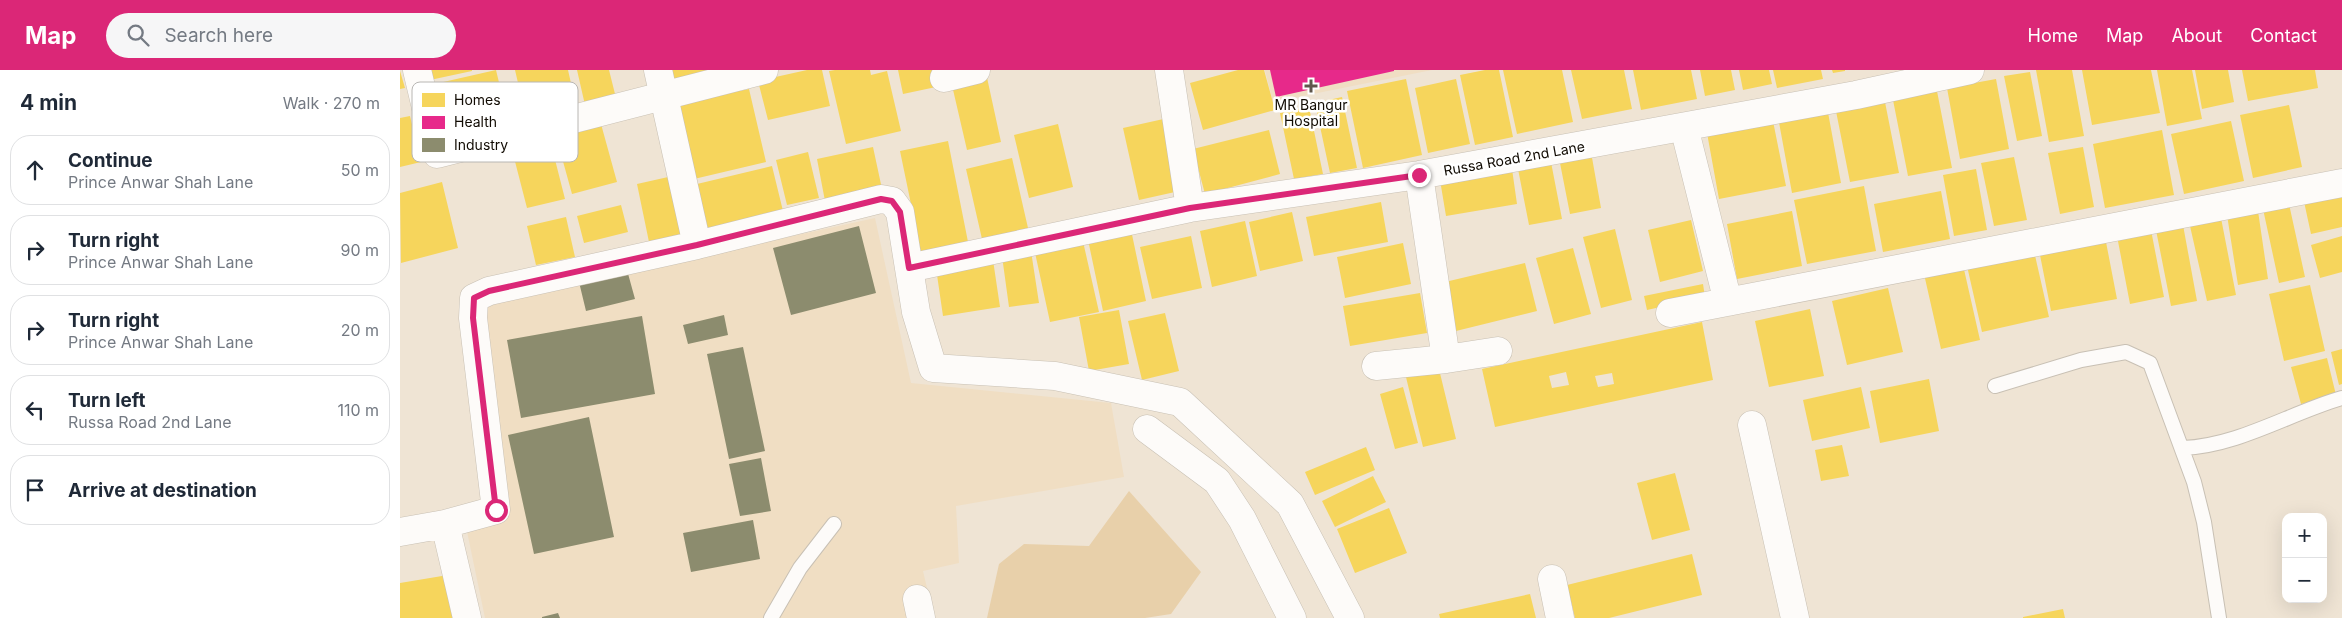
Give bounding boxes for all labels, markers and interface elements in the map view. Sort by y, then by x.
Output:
search box [106,13,456,58]
text: Map [25,21,76,50]
icon: search [124,21,152,49]
text: Search here [164,24,273,47]
text: Home [2028,25,2078,46]
text: Map [2106,25,2143,46]
text: About [2171,25,2222,46]
text: Contact [2250,25,2317,46]
marker: MR Bangur Hospital [1304,79,1318,93]
legend [412,82,578,162]
text: 4 min [20,90,77,115]
text: Homes [454,91,501,108]
text: Walk · 270 m [283,93,380,113]
place label: MR Bangur Hospital [1274,96,1348,129]
text: Health [454,113,497,130]
text: Industry [454,136,508,153]
street label: Russa Road 2nd Lane [1442,137,1586,179]
text: Continue [68,149,153,172]
icon: ahead [21,156,49,184]
text: 50 m [341,160,379,180]
route end [1408,164,1431,187]
text: Prince Anwar Shah Lane [68,172,253,192]
text: Turn right [68,229,159,252]
icon: right [21,236,49,264]
text: 90 m [340,240,379,260]
text: Prince Anwar Shah Lane [68,252,253,272]
text: Turn right [68,309,159,332]
icon: right [21,316,49,344]
text: 20 m [341,320,379,340]
text: Prince Anwar Shah Lane [68,332,253,352]
text: Turn left [68,389,146,412]
icon: left [21,396,49,424]
text: 110 m [337,400,379,420]
text: Russa Road 2nd Lane [68,412,232,432]
icon: arrive [21,476,49,504]
text: Arrive at destination [68,479,257,502]
route start [485,499,508,522]
map controls [2282,513,2327,603]
button: + [2282,513,2327,558]
button: − [2282,558,2327,603]

